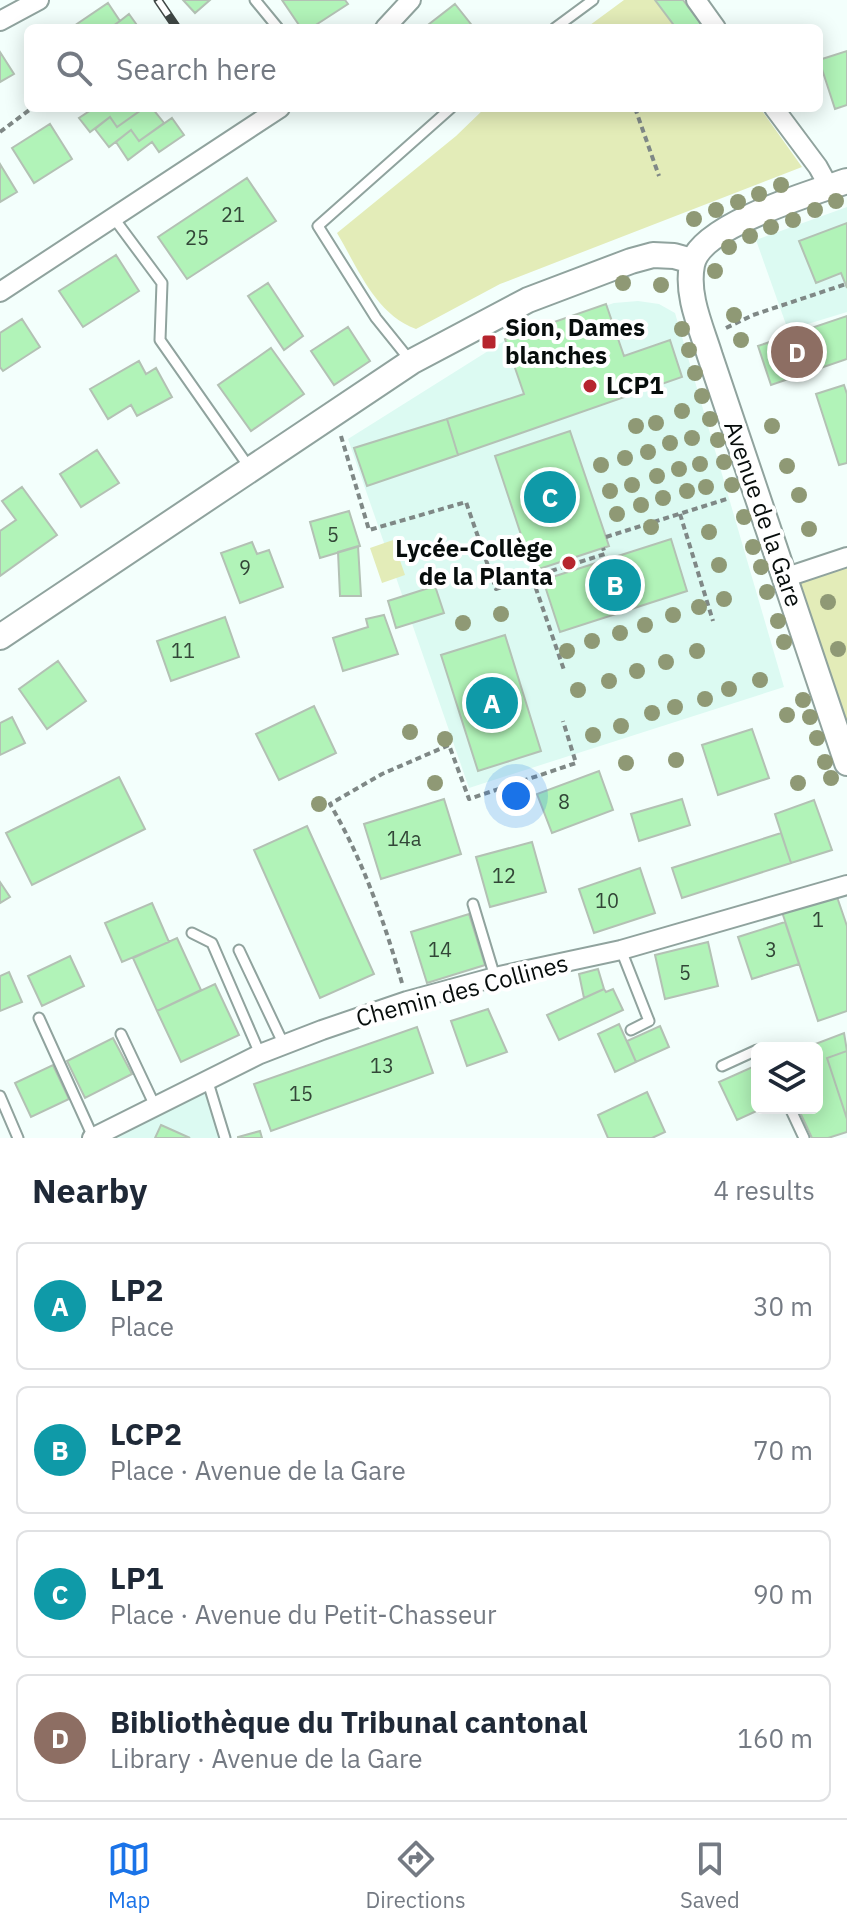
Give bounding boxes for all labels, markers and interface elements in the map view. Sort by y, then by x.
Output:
search box [24,24,823,112]
icon: search [52,46,96,90]
text: Search here [116,49,277,88]
house number: 21 [221,201,245,228]
house number: 25 [185,224,209,251]
place label: Sion, Dames blanches [505,311,645,371]
pin: D [771,322,823,382]
marker: Sion, Dames blanches [480,333,498,351]
place label: LCP1 [606,369,664,401]
marker: LCP1 [581,377,599,395]
street label: Avenue de la Gare [717,416,811,611]
pin: C [524,467,576,527]
house number: 5 [327,521,339,548]
place label: Lycée-Collège de la Planta [395,532,553,592]
house number: 9 [239,554,251,581]
marker: Lycée-Collège de la Planta [560,554,578,572]
pin: B [589,555,641,615]
house number: 11 [171,637,195,664]
pin: A [466,673,518,733]
your location [496,776,536,816]
house number: 8 [558,788,570,815]
house number: 14a [387,825,422,852]
house number: 12 [492,862,516,889]
house number: 10 [595,887,619,914]
house number: 1 [812,906,824,933]
house number: 14 [428,936,452,963]
house number: 3 [765,936,777,963]
street label: Chemin des Collines [352,946,571,1034]
house number: 5 [679,959,691,986]
map controls [751,1042,823,1114]
button: layers [751,1042,823,1114]
house number: 13 [370,1052,394,1079]
house number: 15 [289,1080,313,1107]
text: Nearby [32,1168,147,1212]
text: 4 results [713,1173,815,1207]
text: LP2 [110,1270,164,1309]
text: A [51,1289,69,1323]
text: 30 m [753,1289,813,1323]
text: Place [110,1309,174,1343]
text: LCP2 [110,1414,182,1453]
text: B [51,1433,69,1467]
text: 70 m [753,1433,813,1467]
text: Place · Avenue de la Gare [110,1453,406,1487]
text: LP1 [110,1558,164,1597]
text: C [52,1577,68,1611]
text: 90 m [753,1577,813,1611]
text: Place · Avenue du Petit-Chasseur [110,1597,497,1631]
text: Bibliothèque du Tribunal cantonal [110,1702,588,1741]
text: D [51,1721,69,1755]
text: 160 m [737,1721,813,1755]
text: Library · Avenue de la Gare [110,1741,423,1775]
tab: Map [107,1837,151,1914]
tab: Directions [366,1837,466,1914]
tab: Saved [680,1837,740,1914]

